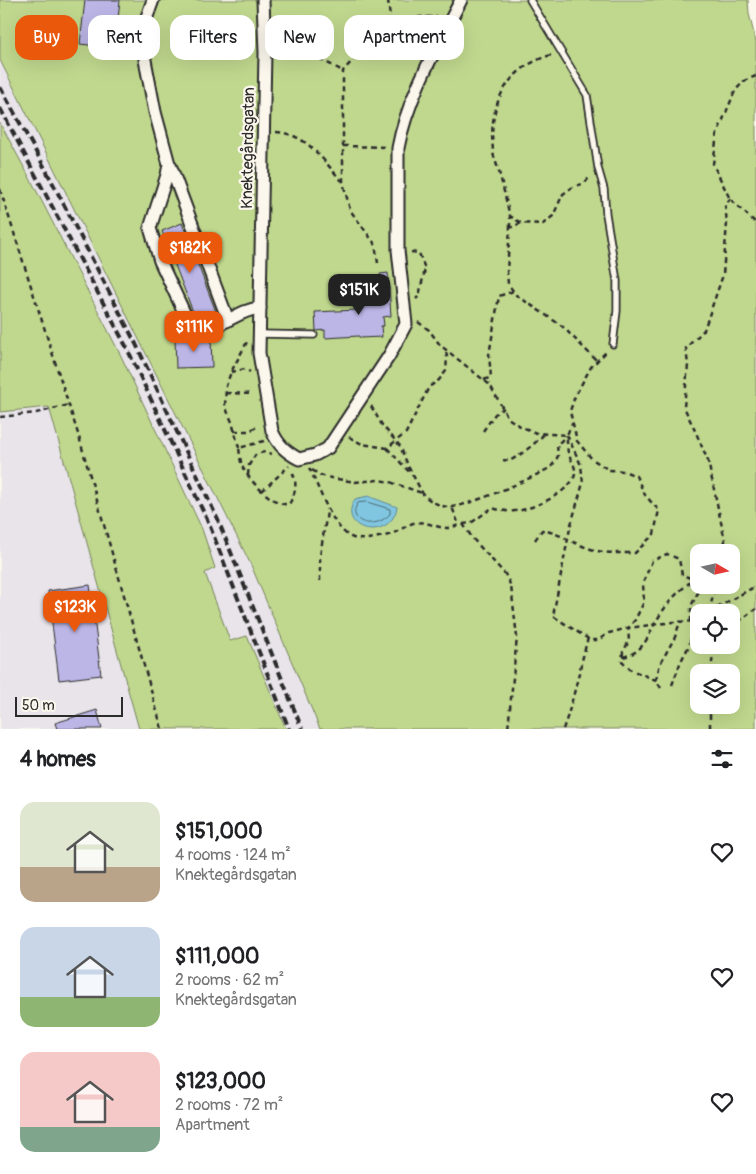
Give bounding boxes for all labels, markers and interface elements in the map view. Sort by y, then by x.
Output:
chip: Buy [15,15,78,60]
chip: Rent [88,15,160,60]
chip: Filters [170,15,255,60]
chip: New [265,15,334,60]
chip: Apartment [344,15,464,60]
street label: Knektegårdsgatan [237,87,259,209]
pin: $182K [155,232,225,274]
text: $182K [169,238,211,258]
pin: $151K [324,274,394,316]
text: $151K [339,280,379,300]
pin: $111K [159,310,229,353]
text: $111K [175,317,213,337]
north arrow [690,544,740,594]
map controls [690,544,740,714]
pin: $123K [40,590,110,633]
text: $123K [54,597,96,617]
button: locate [690,604,740,654]
button: layers [690,664,740,714]
scale bar [15,694,122,717]
text: 50 m [22,697,55,714]
icon: filters [708,745,736,773]
text: 4 homes [20,746,96,773]
text: $151,000 [175,818,263,845]
icon: home [60,822,120,882]
icon: heart [708,838,736,866]
text: 4 rooms · 124 m² [175,845,291,865]
text: Knektegårdsgatan [175,865,297,885]
text: $111,000 [175,943,259,970]
icon: home [60,947,120,1007]
icon: heart [708,963,736,991]
text: 2 rooms · 62 m² [175,970,284,990]
text: Knektegårdsgatan [175,990,297,1010]
text: $123,000 [175,1068,266,1095]
icon: home [60,1072,120,1132]
icon: heart [708,1088,736,1116]
text: 2 rooms · 72 m² [175,1095,283,1115]
text: Apartment [175,1115,250,1135]

